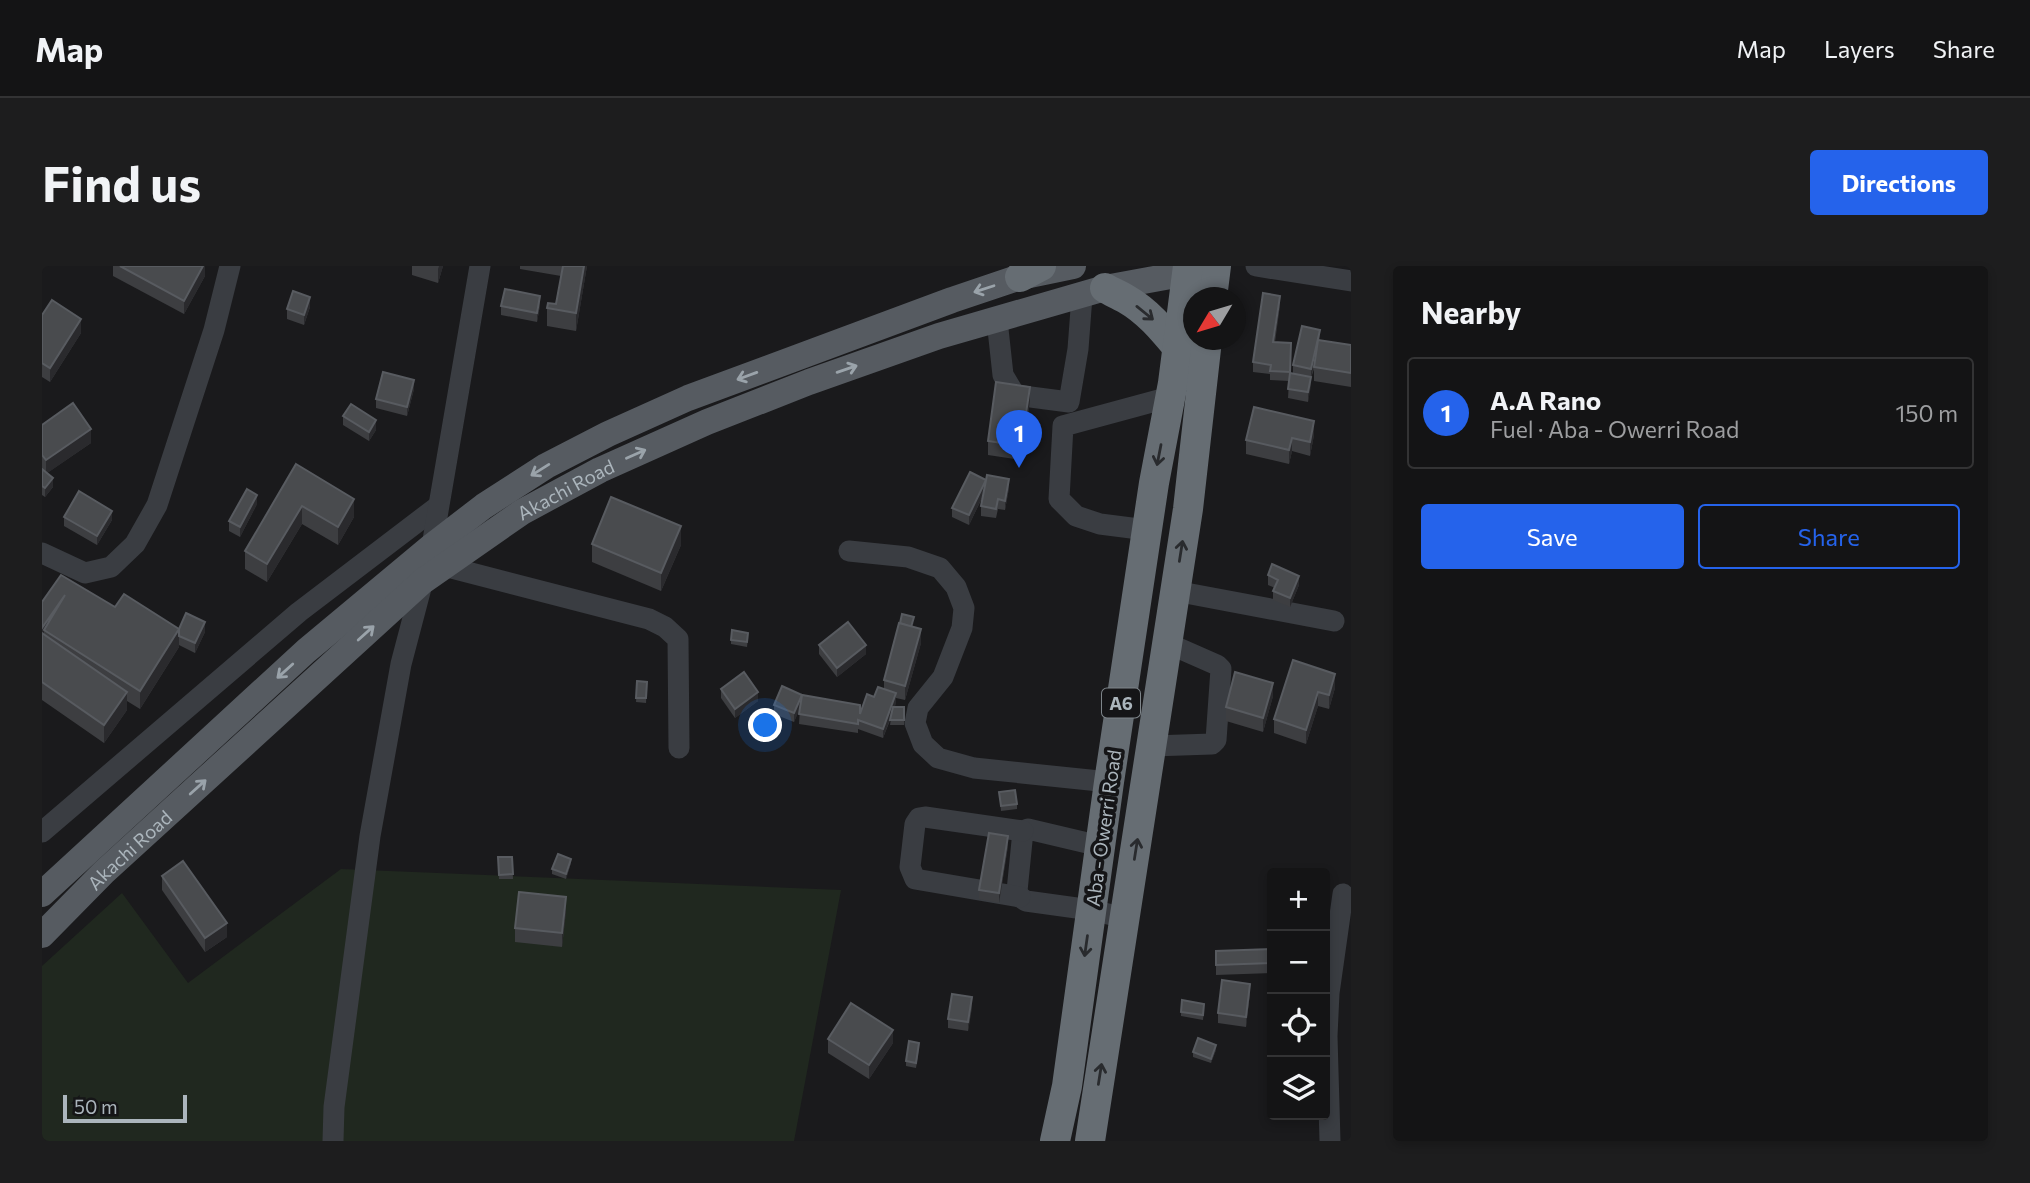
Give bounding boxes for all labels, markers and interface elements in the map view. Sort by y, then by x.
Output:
text: Map [35,28,103,69]
text: Map [1737,34,1786,63]
text: Layers [1824,34,1895,63]
text: Share [1933,34,1995,63]
button: Directions [1810,150,1988,215]
text: Find us [42,152,201,212]
one-way arrow [973,284,995,296]
north arrow [1183,287,1246,350]
text: Nearby [1421,293,1521,330]
one-way arrow [1135,305,1153,321]
one-way arrow [835,362,857,374]
one-way arrow [737,371,759,383]
text: A.A Rano [1490,384,1601,415]
text: 1 [1441,399,1451,427]
text: 150 m [1895,399,1958,427]
pin: 1 [996,410,1042,468]
text: Fuel · Aba - Owerri Road [1490,415,1739,443]
one-way arrow [1152,443,1166,465]
one-way arrow [624,447,646,460]
street label: Akachi Road [513,454,617,524]
one-way arrow [531,463,551,477]
button: Save [1421,504,1684,569]
button: Share [1698,504,1960,569]
one-way arrow [1175,540,1188,563]
one-way arrow [357,625,374,642]
one-way arrow [277,662,294,679]
road number: A6 [1102,688,1140,718]
your location [748,708,782,742]
street label: Aba - Owerri Road [1081,748,1125,908]
one-way arrow [189,779,207,795]
street label: Akachi Road [82,805,176,894]
one-way arrow [1130,838,1143,861]
map controls [1267,868,1330,1120]
button: + [1267,868,1330,931]
button: − [1267,931,1330,994]
one-way arrow [1080,934,1093,957]
button: locate [1267,994,1330,1057]
button: layers [1267,1057,1330,1120]
one-way arrow [1094,1063,1107,1085]
scale bar [63,1092,187,1124]
text: 50 m [74,1095,118,1118]

